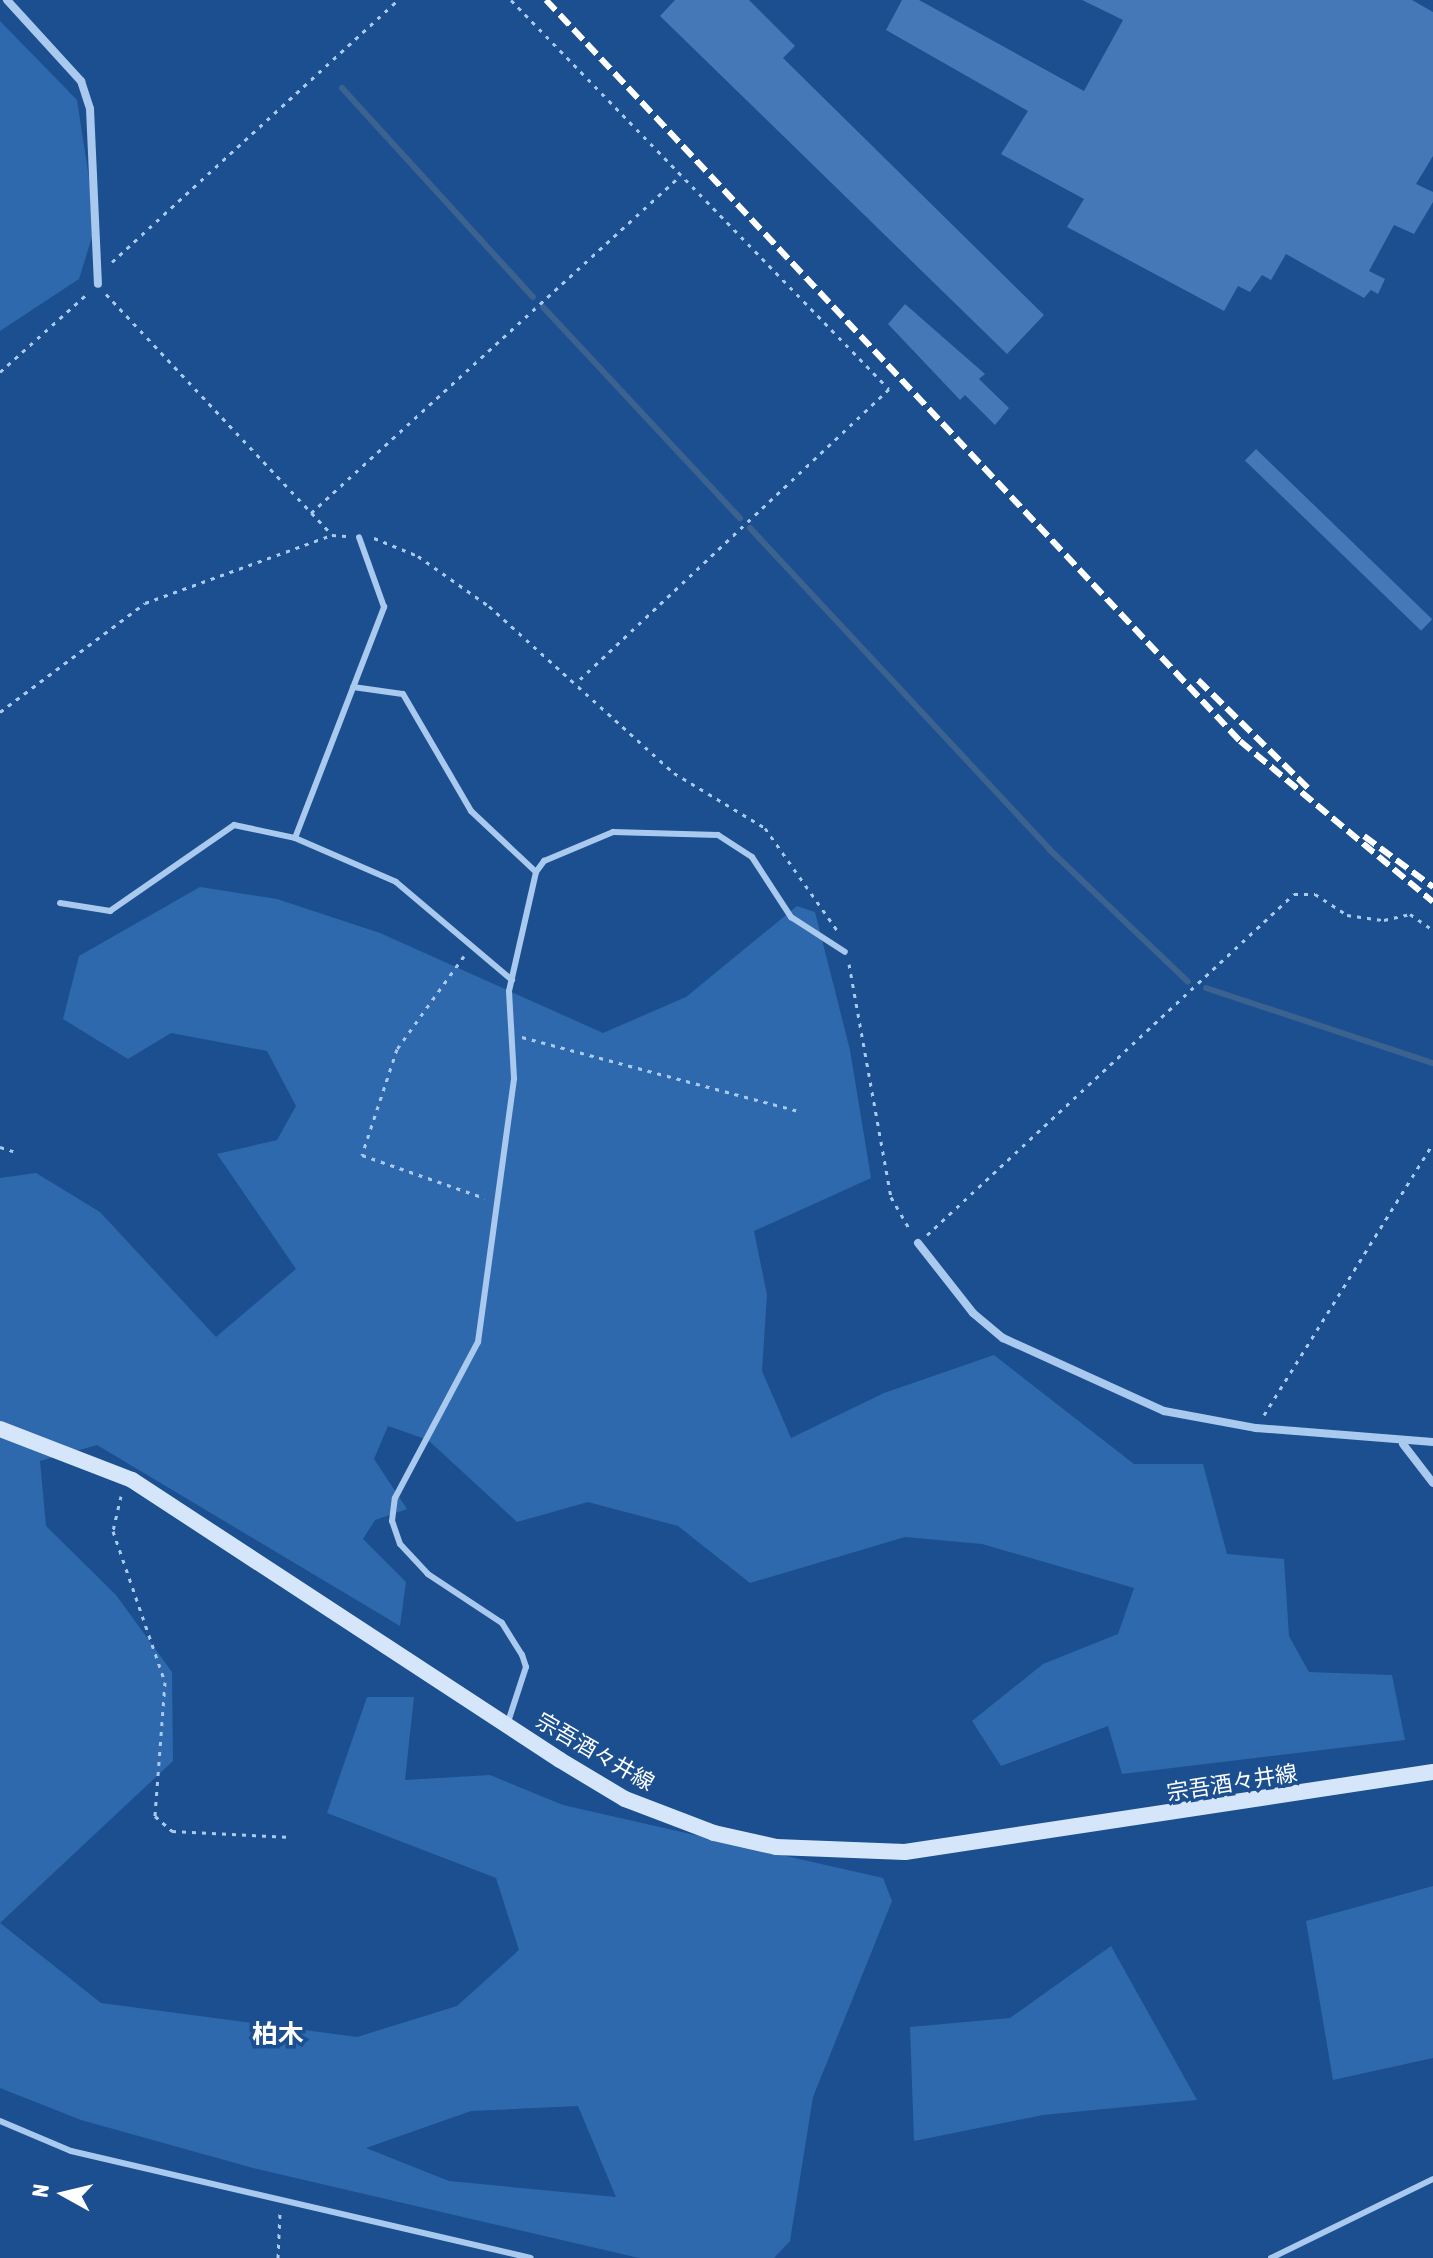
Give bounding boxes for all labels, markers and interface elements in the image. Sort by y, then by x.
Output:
street label: 宗吾酒々井線 [531,1708,659,1796]
street label: 宗吾酒々井線 [1165,1760,1299,1806]
district label: 柏木 [252,2019,304,2051]
north arrow [24,2154,104,2234]
text: N [26,2182,54,2199]

